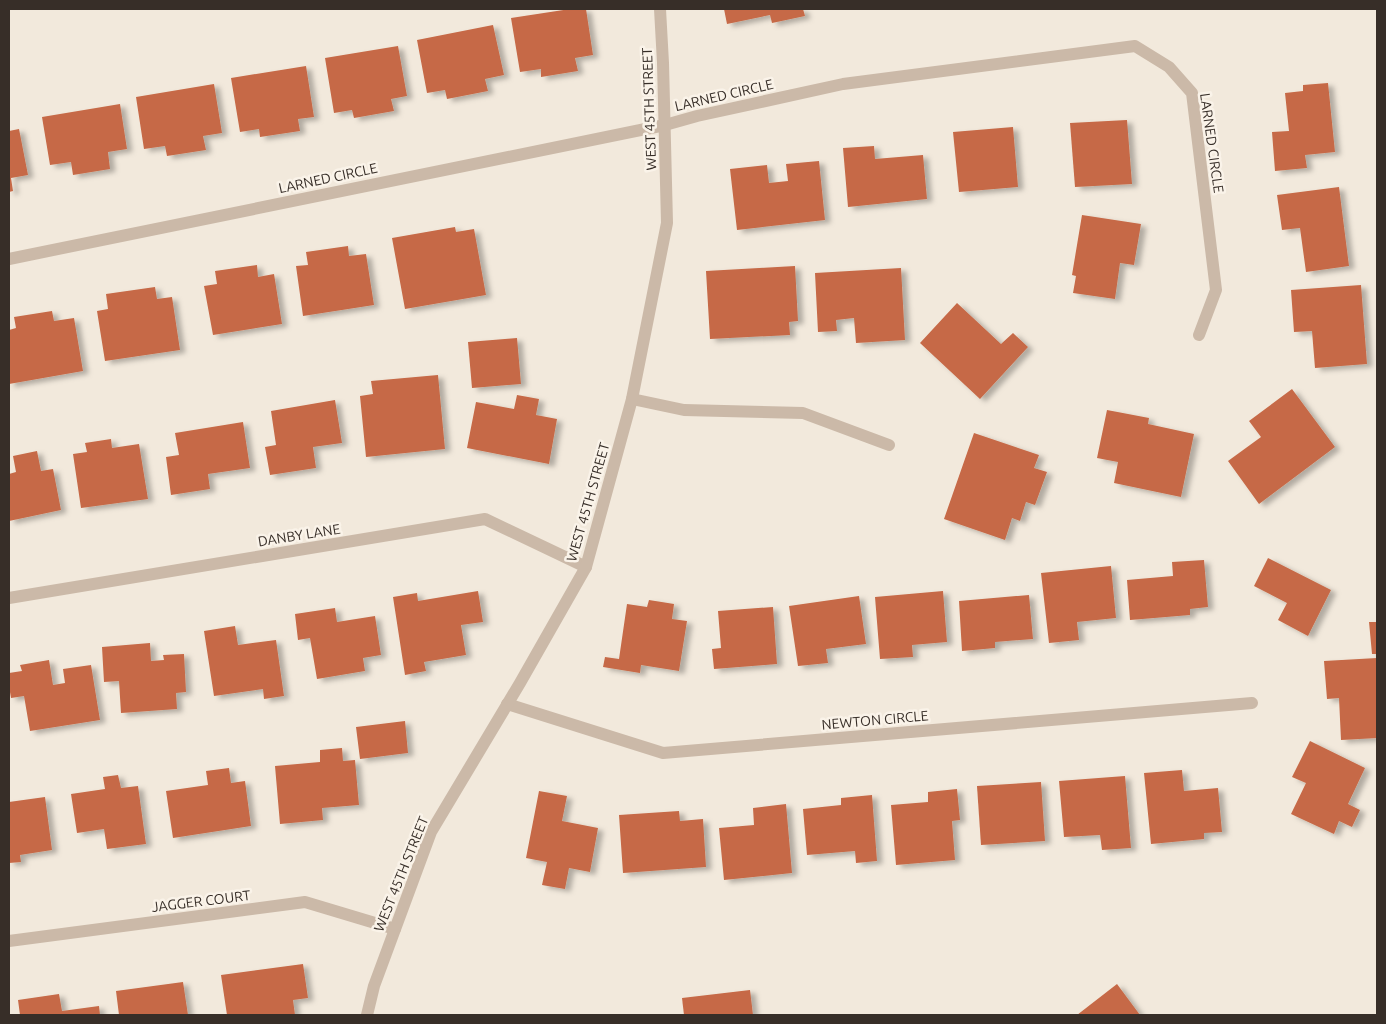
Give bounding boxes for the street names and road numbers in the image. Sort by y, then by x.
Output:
street label: WEST 45TH STREET [639,47,659,171]
street label: LARNED CIRCLE [673,76,775,114]
street label: LARNED CIRCLE [1197,92,1227,194]
street label: LARNED CIRCLE [277,160,379,196]
street label: WEST 45TH STREET [563,440,613,563]
street label: DANBY LANE [257,521,342,549]
street label: NEWTON CIRCLE [821,707,929,733]
street label: WEST 45TH STREET [371,814,432,934]
street label: JAGGER COURT [151,887,252,915]

